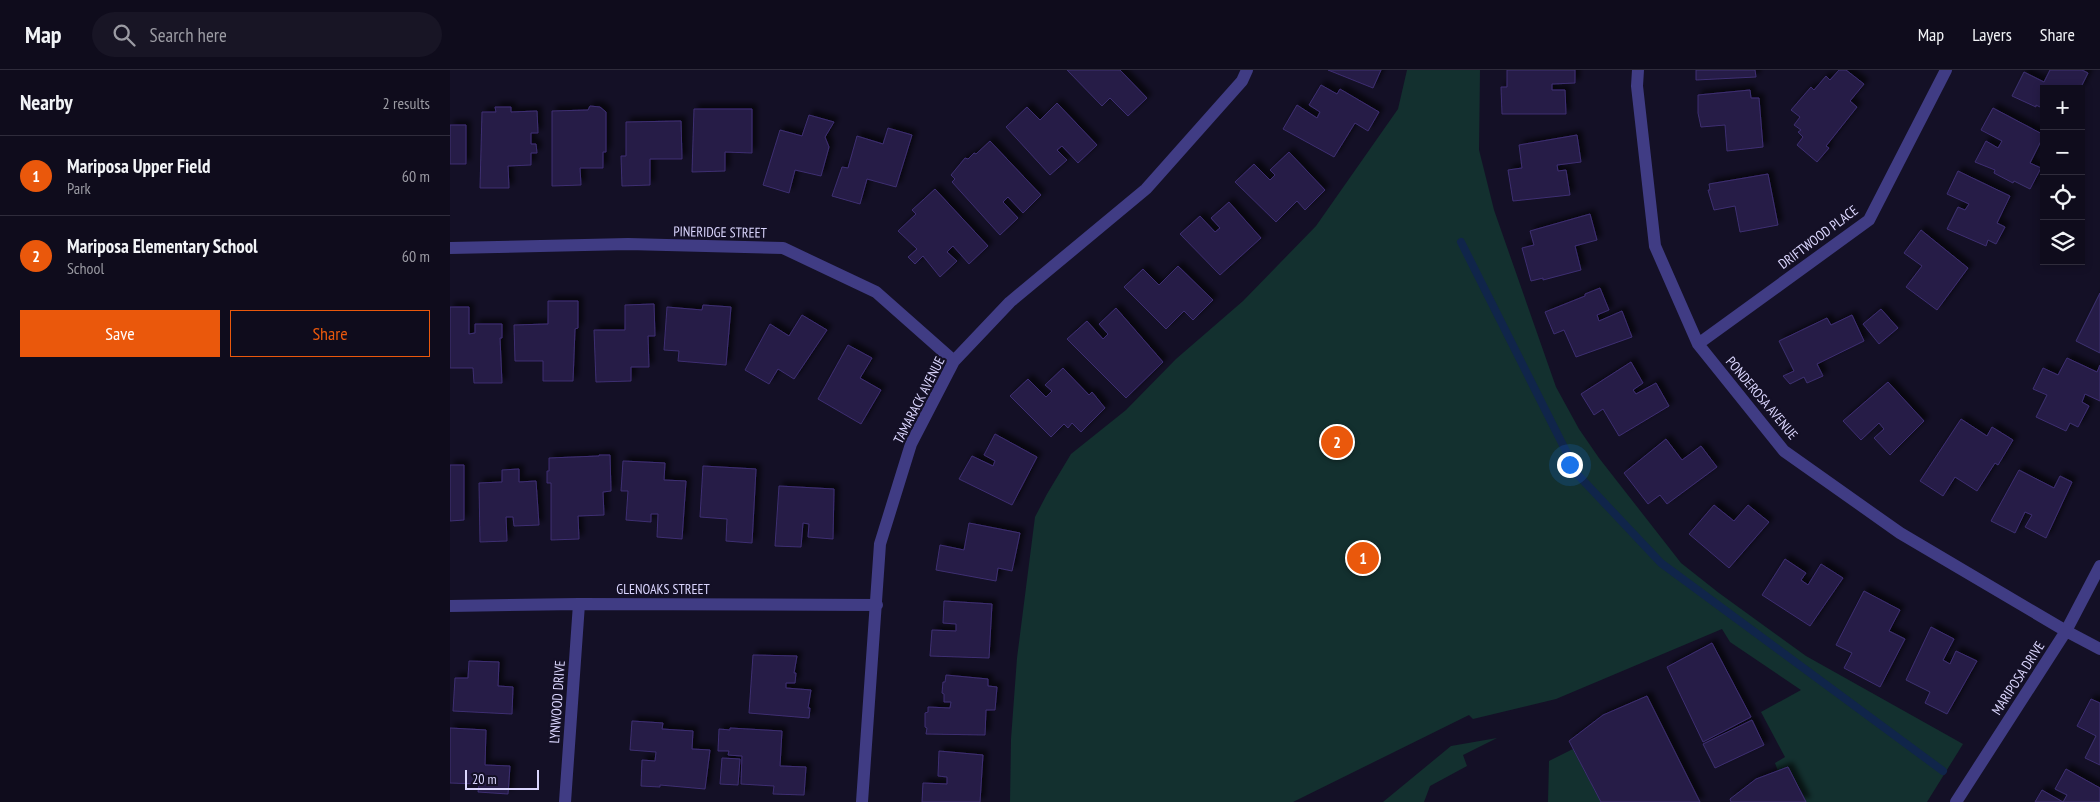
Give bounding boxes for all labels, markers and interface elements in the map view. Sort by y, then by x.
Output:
search box [92,12,442,57]
text: Map [25,19,62,50]
icon: search [110,21,138,49]
text: Search here [150,23,227,47]
text: Map [1918,23,1944,46]
text: Layers [1972,23,2012,46]
text: Share [2040,23,2075,46]
map controls [2040,85,2085,265]
button: + [2040,85,2085,130]
text: Nearby [20,89,73,116]
text: 2 results [383,93,430,113]
button: − [2040,130,2085,175]
text: Mariposa Upper Field [67,154,210,178]
text: 1 [32,166,40,186]
text: 60 m [402,166,430,186]
button: locate [2040,175,2085,220]
text: Park [67,178,91,198]
street label: DRIFTWOOD PLACE [1775,201,1861,273]
button: layers [2040,220,2085,265]
street label: PINERIDGE STREET [673,222,768,242]
text: Mariposa Elementary School [67,234,258,258]
text: 2 [32,246,40,266]
text: 60 m [402,246,430,266]
text: School [67,258,104,278]
button: Save [20,310,220,357]
button: Share [230,310,430,357]
street label: TAMARACK AVENUE [889,353,949,447]
street label: PONDEROSA AVENUE [1722,353,1802,443]
pin: 2 [1321,423,1353,461]
your location [1557,452,1583,478]
pin: 1 [1347,539,1379,577]
street label: GLENOAKS STREET [616,580,710,598]
street label: MARIPOSA DRIVE [1988,638,2048,718]
street label: LYNWOOD DRIVE [545,660,569,744]
scale bar [465,767,539,790]
text: 20 m [472,770,497,788]

